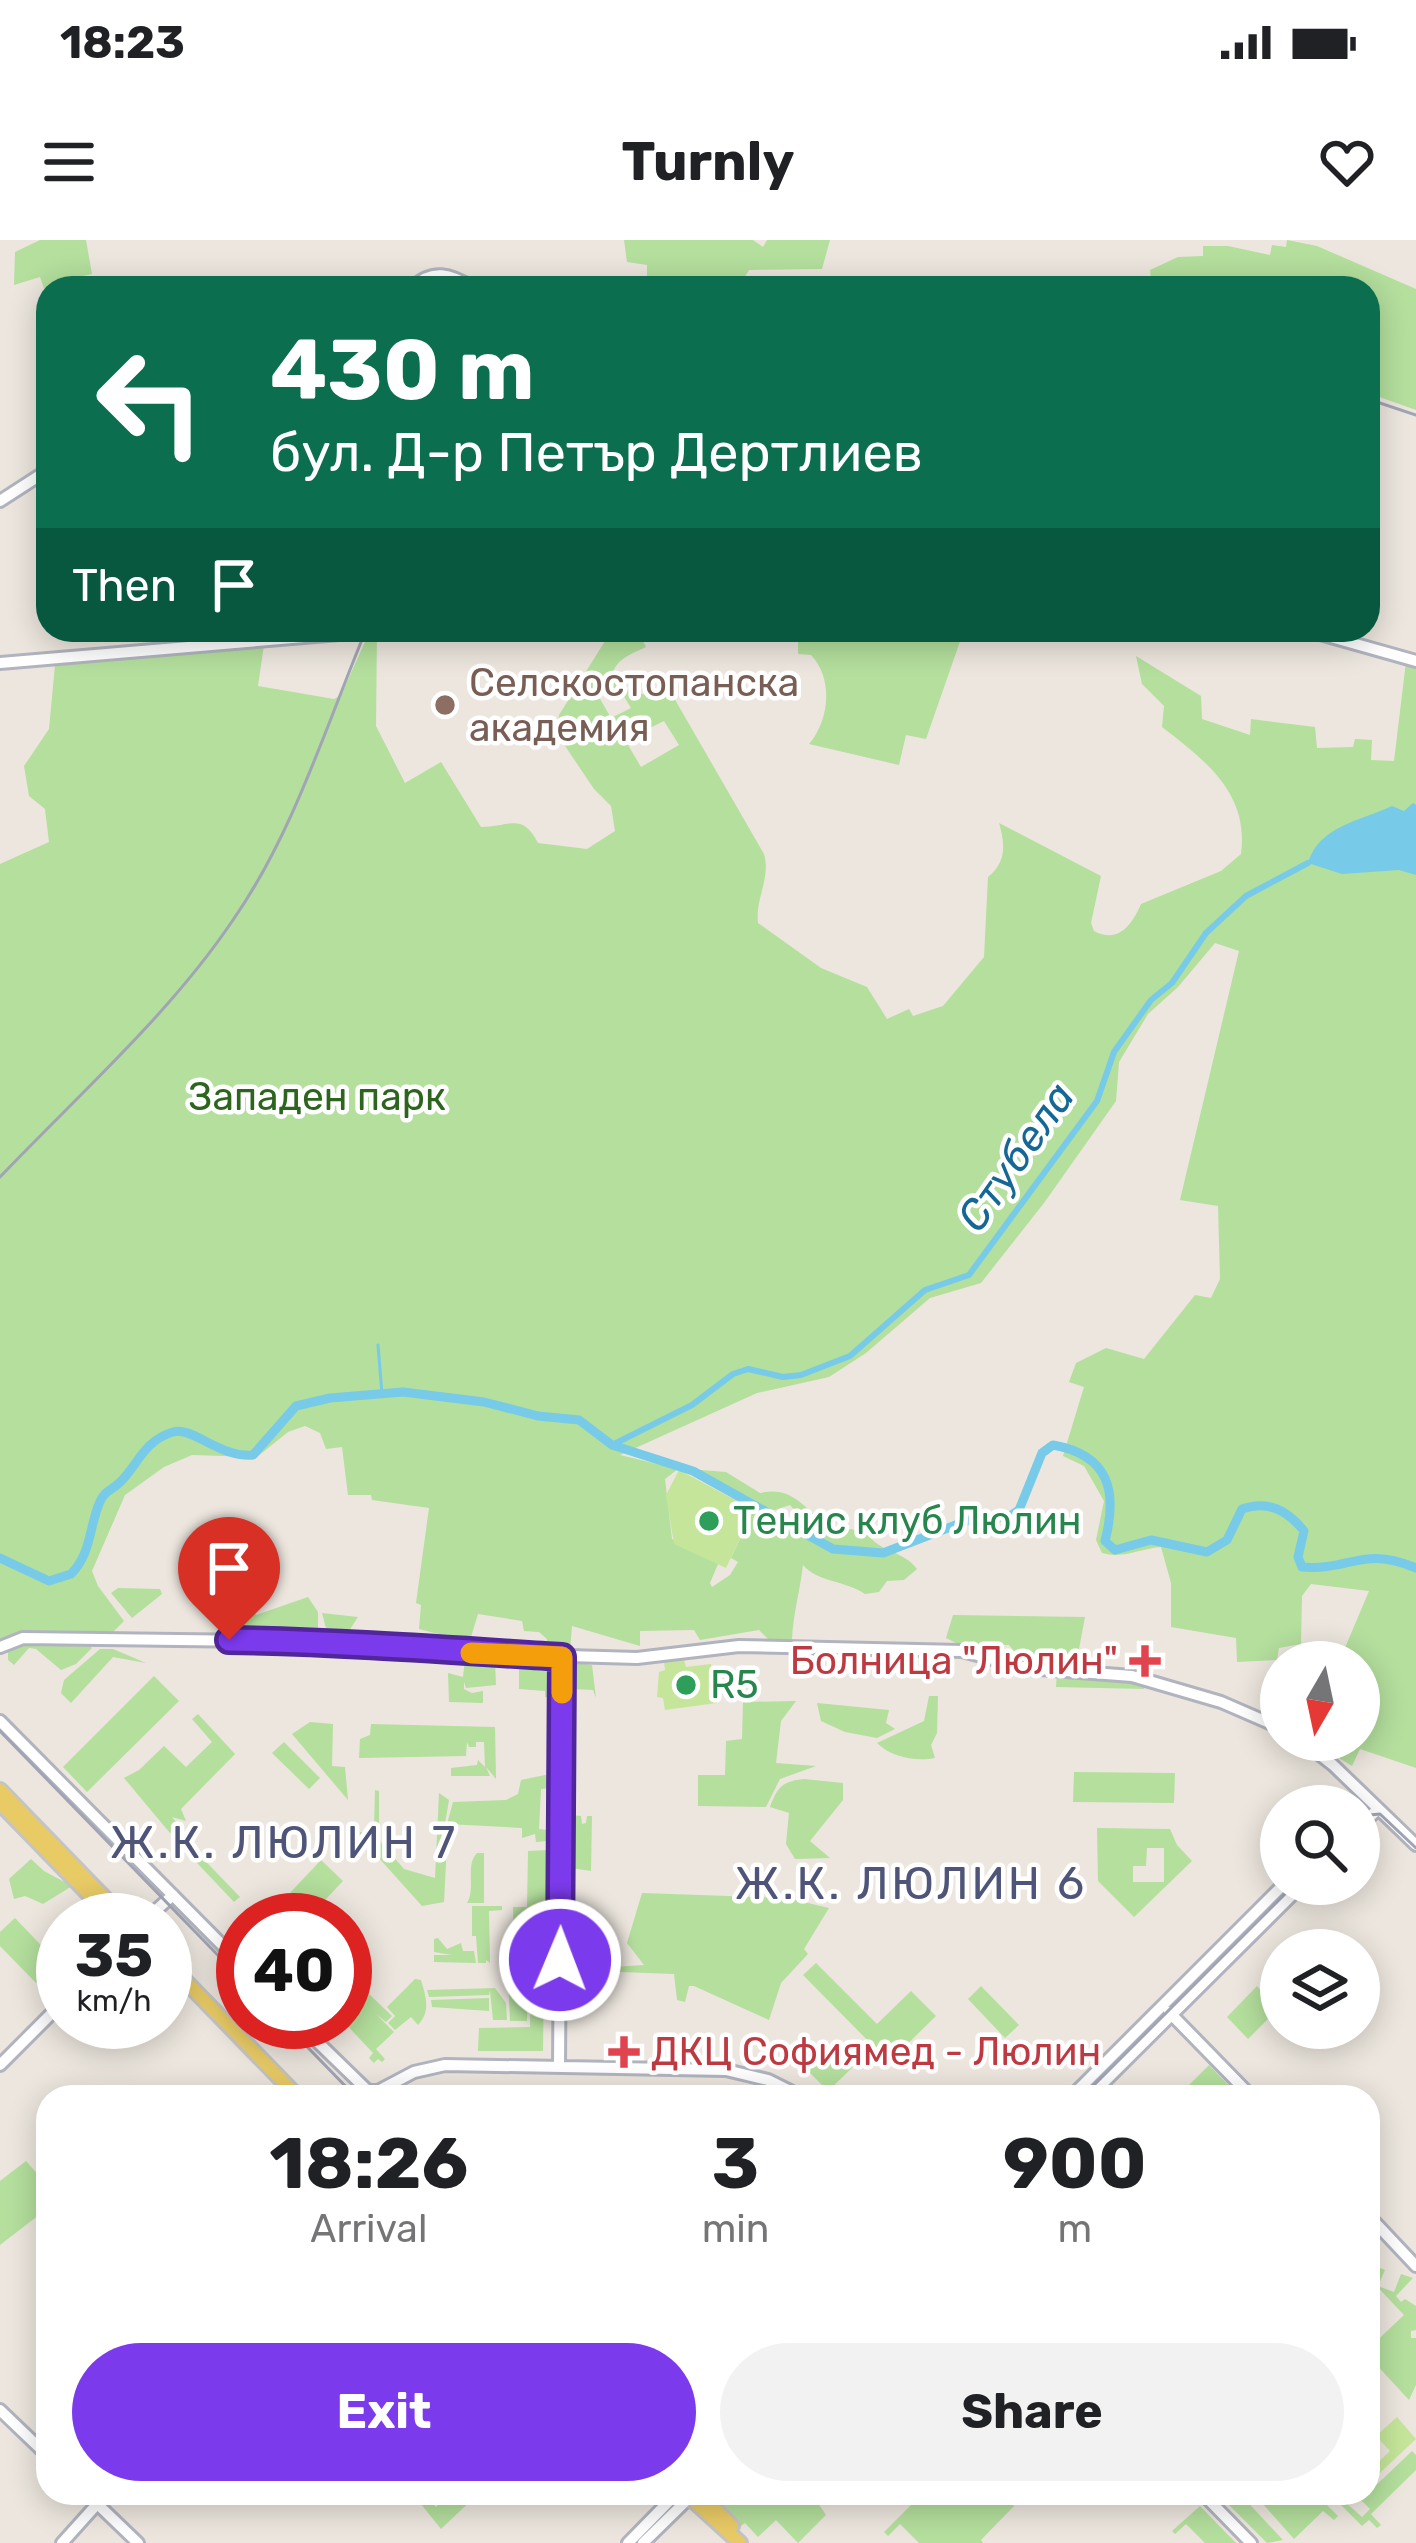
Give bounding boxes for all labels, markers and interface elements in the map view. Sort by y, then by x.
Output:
text: 18:23 [60,16,185,69]
icon: menu [36,129,102,195]
icon: heart [1314,129,1380,195]
text: Turnly [622,130,794,194]
text: 430 m [270,320,535,420]
icon: left [72,324,228,480]
text: бул. Д-р Петър Дертлиев [270,421,923,485]
icon: arrive [201,552,267,618]
text: Then [72,559,177,612]
place label: Селскостопанска академия [469,660,799,751]
marker: Селскостопанска академия [432,692,458,718]
water label: Стубела [947,1073,1085,1241]
park label: Западен парк [188,1074,446,1120]
place label: Тенис клуб Люлин [733,1498,1081,1544]
marker: Тенис клуб Люлин [696,1508,722,1534]
pin [178,1517,280,1640]
icon: arrive [196,1535,262,1601]
place label: Болница "Люлин" [790,1638,1118,1684]
north arrow [1260,1641,1380,1761]
map controls [1260,1641,1380,2049]
marker: Болница "Люлин" [1129,1645,1161,1677]
place label: R5 [710,1662,759,1708]
marker: R5 [673,1672,699,1698]
button: search [1260,1785,1380,1905]
district label: Ж.К. ЛЮЛИН 7 [110,1816,458,1869]
district label: Ж.К. ЛЮЛИН 6 [735,1857,1087,1910]
speed limit sign: 40 [216,1893,372,2049]
position arrow [497,1897,623,2023]
text: 35 [75,1920,153,1991]
button: layers [1260,1929,1380,2049]
text: km/h [77,1983,151,2019]
place label: ДКЦ Софиямед - Люлин [651,2029,1101,2075]
marker: ДКЦ Софиямед - Люлин [608,2036,640,2068]
text: 18:26 [269,2121,468,2206]
text: 3 [712,2121,759,2206]
text: 900 [1003,2121,1147,2206]
text: Arrival [310,2206,427,2252]
text: min [702,2206,769,2252]
text: m [1057,2206,1092,2252]
button: Exit [72,2343,696,2481]
button: Share [720,2343,1344,2481]

